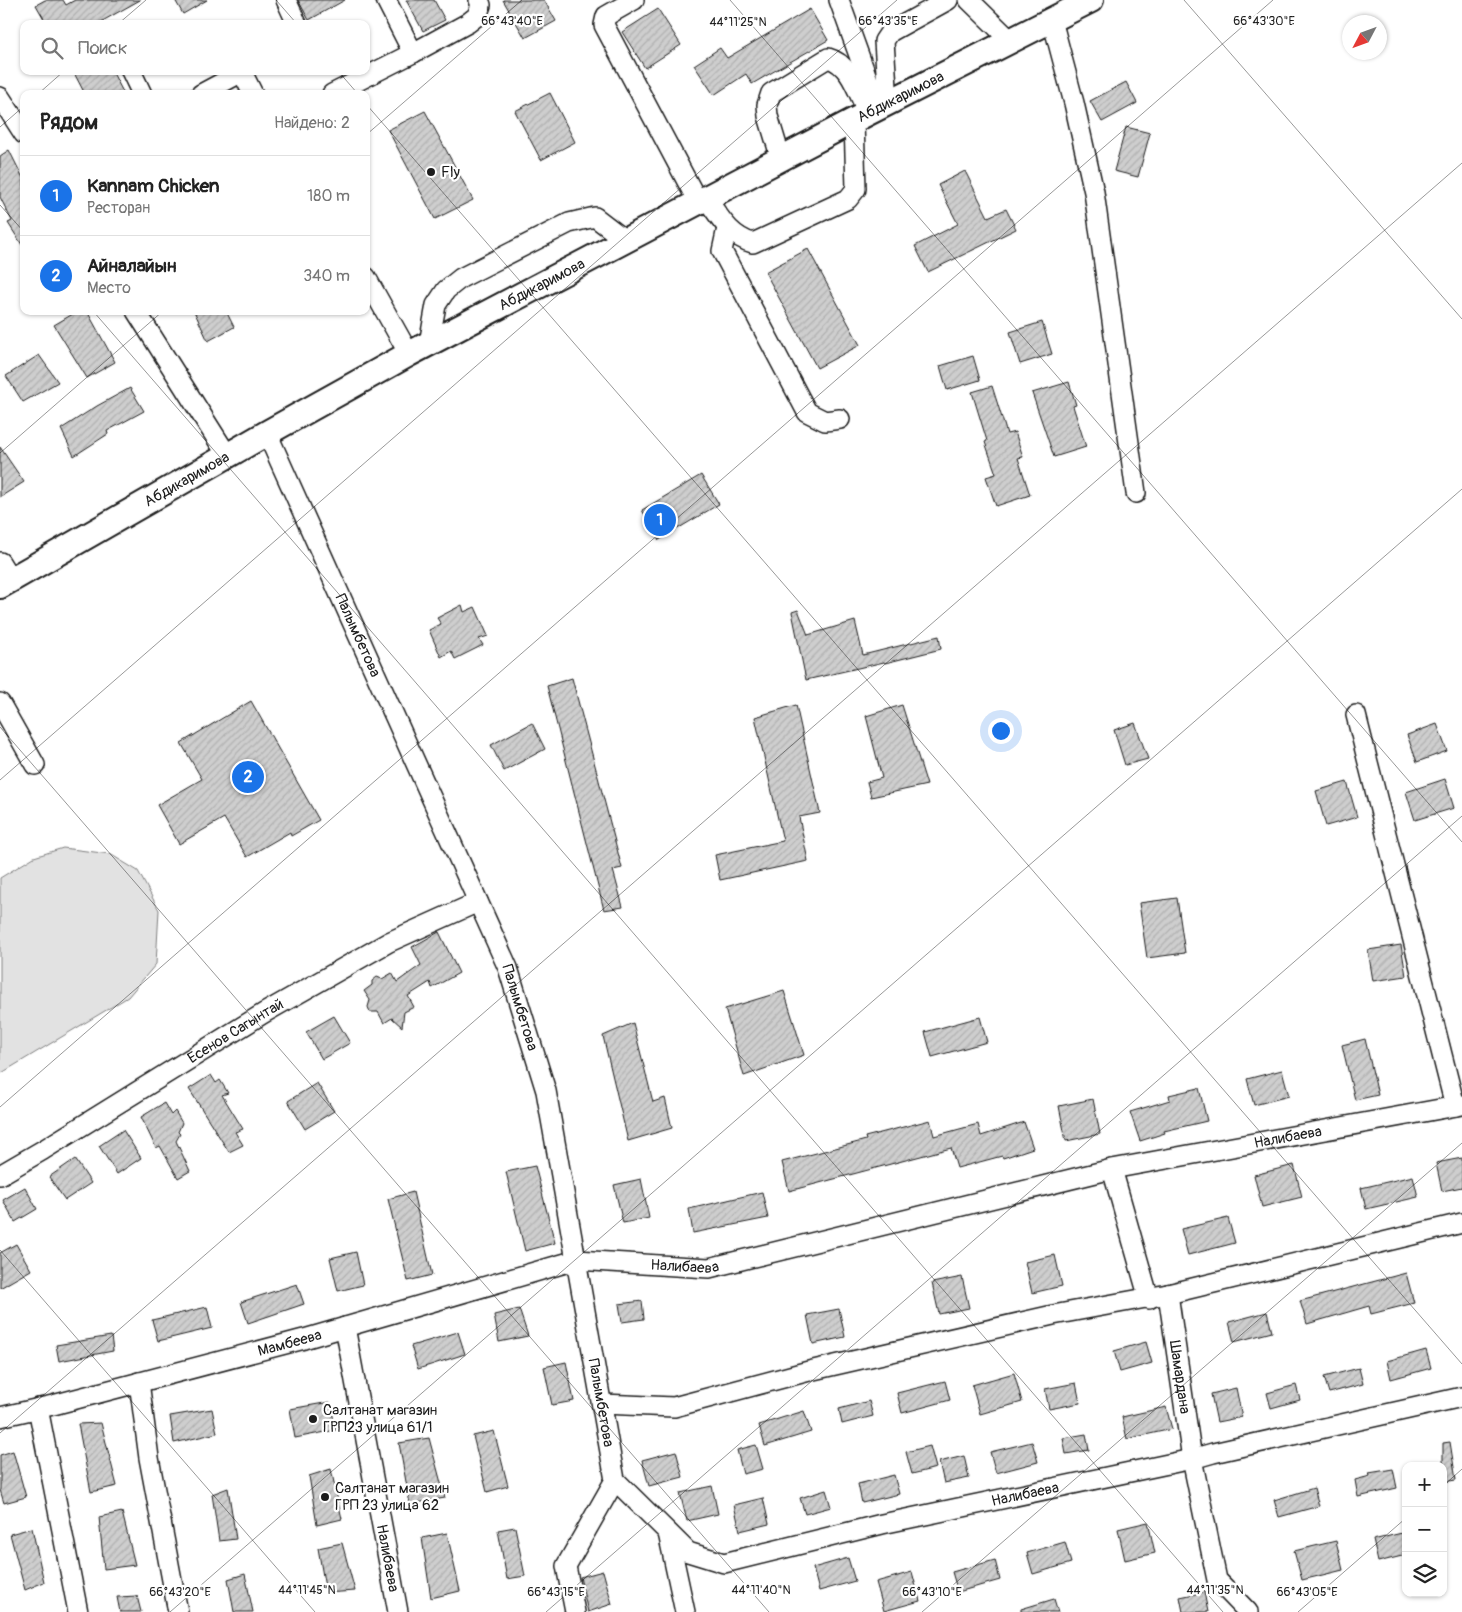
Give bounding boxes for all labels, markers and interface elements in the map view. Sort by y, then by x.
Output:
text: 66°43'40"E [481,14,543,29]
text: 66°43'35"E [858,14,918,29]
text: 66°43'30"E [1233,14,1295,29]
text: 44°11'25"N [709,15,767,30]
north arrow [1342,15,1387,60]
search box [20,20,370,75]
icon: search [38,34,66,62]
text: Поиск [78,36,128,60]
street label: Абдикаримова [854,67,947,127]
text: Рядом [40,109,98,136]
text: Найдено: 2 [274,113,350,133]
place label: Fly [441,163,461,182]
marker: Fly [425,166,437,178]
text: Kannam Chicken [87,174,220,198]
text: 1 [53,186,59,206]
text: 180 m [307,186,350,206]
text: Ресторан [87,198,150,218]
text: Айналайын [87,254,176,278]
street label: Абдикаримова [495,254,588,315]
text: 2 [52,266,60,286]
text: 340 m [303,266,350,286]
text: Место [87,278,131,298]
street label: Абдикаримова [141,448,233,511]
pin: 1 [644,501,676,539]
street label: Палымбетова [331,591,385,680]
your location [988,718,1014,744]
pin: 2 [232,758,264,796]
street label: Палымбетова [497,962,542,1053]
street label: Есенов Сагынтай [184,995,287,1068]
street label: Налибаева [1252,1122,1323,1153]
street label: Налибаева [650,1255,721,1278]
street label: Мамбеева [256,1325,324,1361]
street label: Шамардана [1165,1339,1194,1415]
street label: Палымбетова [584,1357,618,1448]
place label: Салтанат магазин ГРП23 улица 61/1 [323,1401,437,1437]
marker: Салтанат магазин ГРП23 улица 61/1 [307,1413,319,1425]
map controls [1402,1462,1447,1597]
button: + [1402,1462,1447,1507]
street label: Налибаева [990,1478,1061,1511]
place label: Салтанат магазин ГРП 23 улица 62 [335,1479,449,1515]
marker: Салтанат магазин ГРП 23 улица 62 [319,1491,331,1503]
button: − [1402,1507,1447,1552]
street label: Налибаева [372,1523,403,1594]
button: layers [1402,1552,1447,1597]
text: 44°11'45"N [278,1583,336,1598]
text: 44°11'40"N [731,1583,791,1598]
text: 44°11'35"N [1186,1583,1244,1598]
text: 66°43'20"E [149,1585,211,1600]
text: 66°43'15"E [527,1585,585,1600]
text: 66°43'10"E [902,1585,962,1600]
text: 66°43'05"E [1276,1585,1338,1600]

